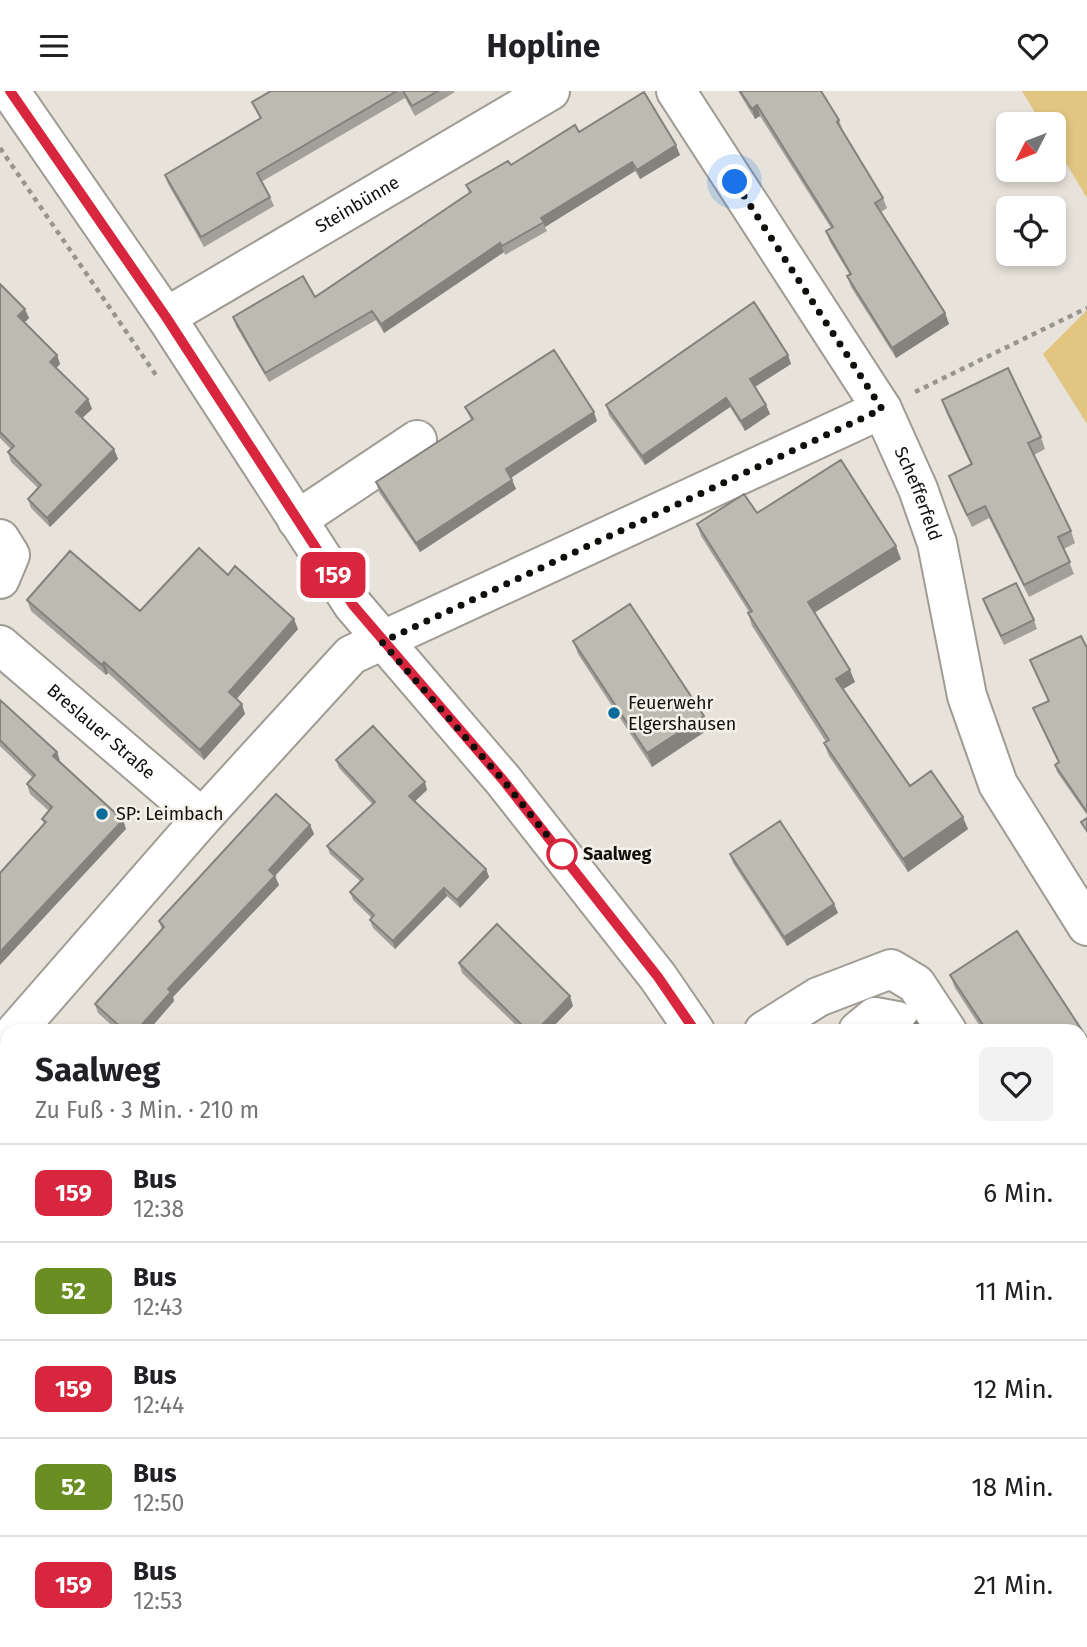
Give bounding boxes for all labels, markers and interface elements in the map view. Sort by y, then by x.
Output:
icon: menu [35,27,73,65]
text: Hopline [487,27,600,65]
icon: heart [1014,27,1052,65]
north arrow [996,112,1066,182]
map controls [996,112,1066,266]
your location [717,164,752,199]
street label: Steinbünne [311,171,403,238]
button: locate [996,196,1066,266]
street label: Schefferfeld [889,443,946,544]
line badge: 159 [293,552,373,598]
text: 159 [314,561,352,589]
street label: Breslauer Straße [42,679,160,784]
place label: Feuerwehr Elgershausen [628,692,736,735]
marker: Feuerwehr Elgershausen [606,705,622,721]
place label: SP: Leimbach [116,803,224,825]
marker: SP: Leimbach [94,806,110,822]
marker: Saalweg [547,839,577,869]
place label: Saalweg [583,843,652,865]
button: heart [979,1047,1053,1121]
text: Saalweg [35,1050,160,1090]
text: Zu Fuß · 3 Min. · 210 m [35,1096,259,1124]
text: Bus [133,1164,176,1195]
text: 6 Min. [983,1178,1053,1209]
text: 159 [55,1179,92,1207]
text: 12:38 [133,1195,184,1223]
text: Bus [133,1262,176,1293]
text: 11 Min. [975,1276,1053,1307]
text: 52 [61,1277,86,1305]
text: 12:43 [133,1293,183,1321]
text: Bus [133,1360,176,1391]
text: 12 Min. [973,1374,1053,1405]
text: 159 [55,1375,92,1403]
text: 12:44 [133,1391,184,1419]
text: Bus [133,1458,176,1489]
text: 18 Min. [971,1472,1053,1503]
text: 52 [61,1473,86,1501]
text: 12:50 [133,1489,184,1517]
text: Bus [133,1556,176,1587]
text: 21 Min. [974,1570,1053,1601]
text: 159 [55,1571,92,1599]
text: 12:53 [133,1587,183,1615]

